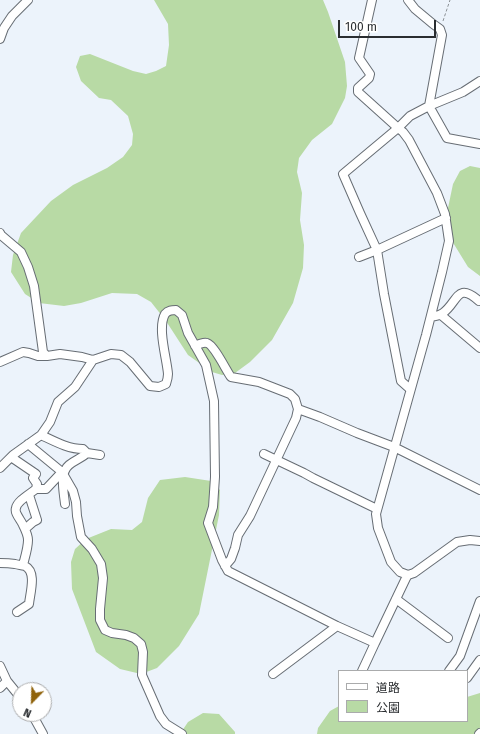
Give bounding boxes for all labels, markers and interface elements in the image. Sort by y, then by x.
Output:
scale bar [340,12,438,38]
text: 100 m [345,20,377,34]
legend [338,670,468,722]
text: 道路 [376,681,400,695]
north arrow [12,682,52,722]
text: 公園 [376,701,400,715]
text: N [22,705,33,720]

